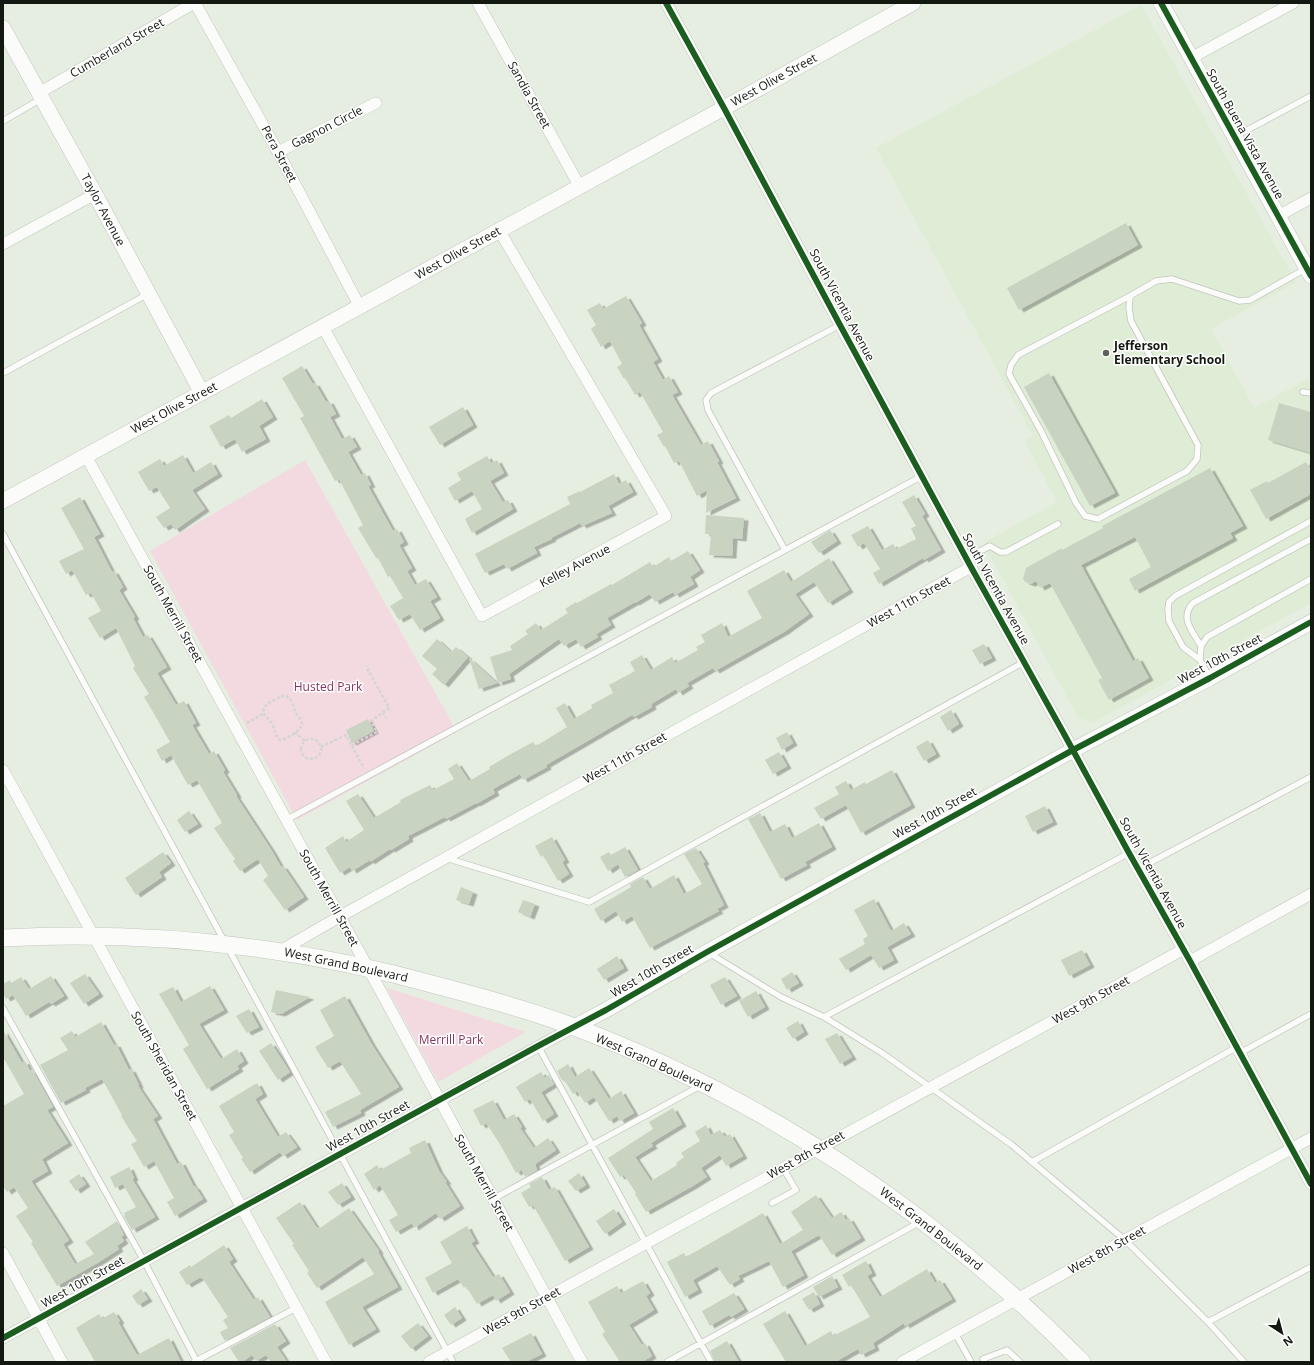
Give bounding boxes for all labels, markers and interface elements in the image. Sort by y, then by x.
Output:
street label: Cumberland Street [67,14,167,81]
street label: West Olive Street [728,49,820,110]
street label: Sandia Street [504,58,555,131]
street label: South Buena Vista Avenue [1202,66,1289,202]
street label: Gagnon Circle [288,101,366,152]
street label: Pera Street [257,122,302,185]
street label: Taylor Avenue [77,171,130,249]
street label: West Olive Street [412,222,504,283]
street label: South Vicentia Avenue [806,246,879,364]
place label: Jefferson Elementary School [1113,337,1225,368]
marker: Jefferson Elementary School [1101,348,1111,358]
street label: West Olive Street [128,378,220,438]
street label: South Vicentia Avenue [959,530,1034,648]
street label: Kelley Avenue [536,540,613,591]
street label: South Merrill Street [140,562,207,666]
street label: West 11th Street [864,572,954,632]
street label: West 10th Street [1175,629,1265,688]
park label: Husted Park [294,678,363,695]
street label: West 11th Street [580,728,670,788]
street label: West 10th Street [890,783,980,843]
street label: South Vicentia Avenue [1116,814,1191,932]
street label: South Merrill Street [296,846,363,950]
street label: West 10th Street [607,940,696,1001]
street label: West Grand Boulevard [283,943,410,986]
street label: West 9th Street [1049,971,1133,1028]
street label: South Sheridan Street [127,1008,202,1123]
street label: West Grand Boulevard [593,1029,715,1096]
park label: Merrill Park [419,1031,484,1048]
street label: West 10th Street [323,1096,413,1156]
street label: West 9th Street [764,1126,848,1183]
street label: South Merrill Street [451,1131,518,1235]
street label: West Grand Boulevard [876,1183,986,1274]
street label: West 8th Street [1065,1221,1149,1278]
street label: West 10th Street [38,1252,128,1312]
street label: West 9th Street [480,1282,564,1339]
north arrow [1262,1313,1302,1353]
text: N [1280,1333,1296,1350]

